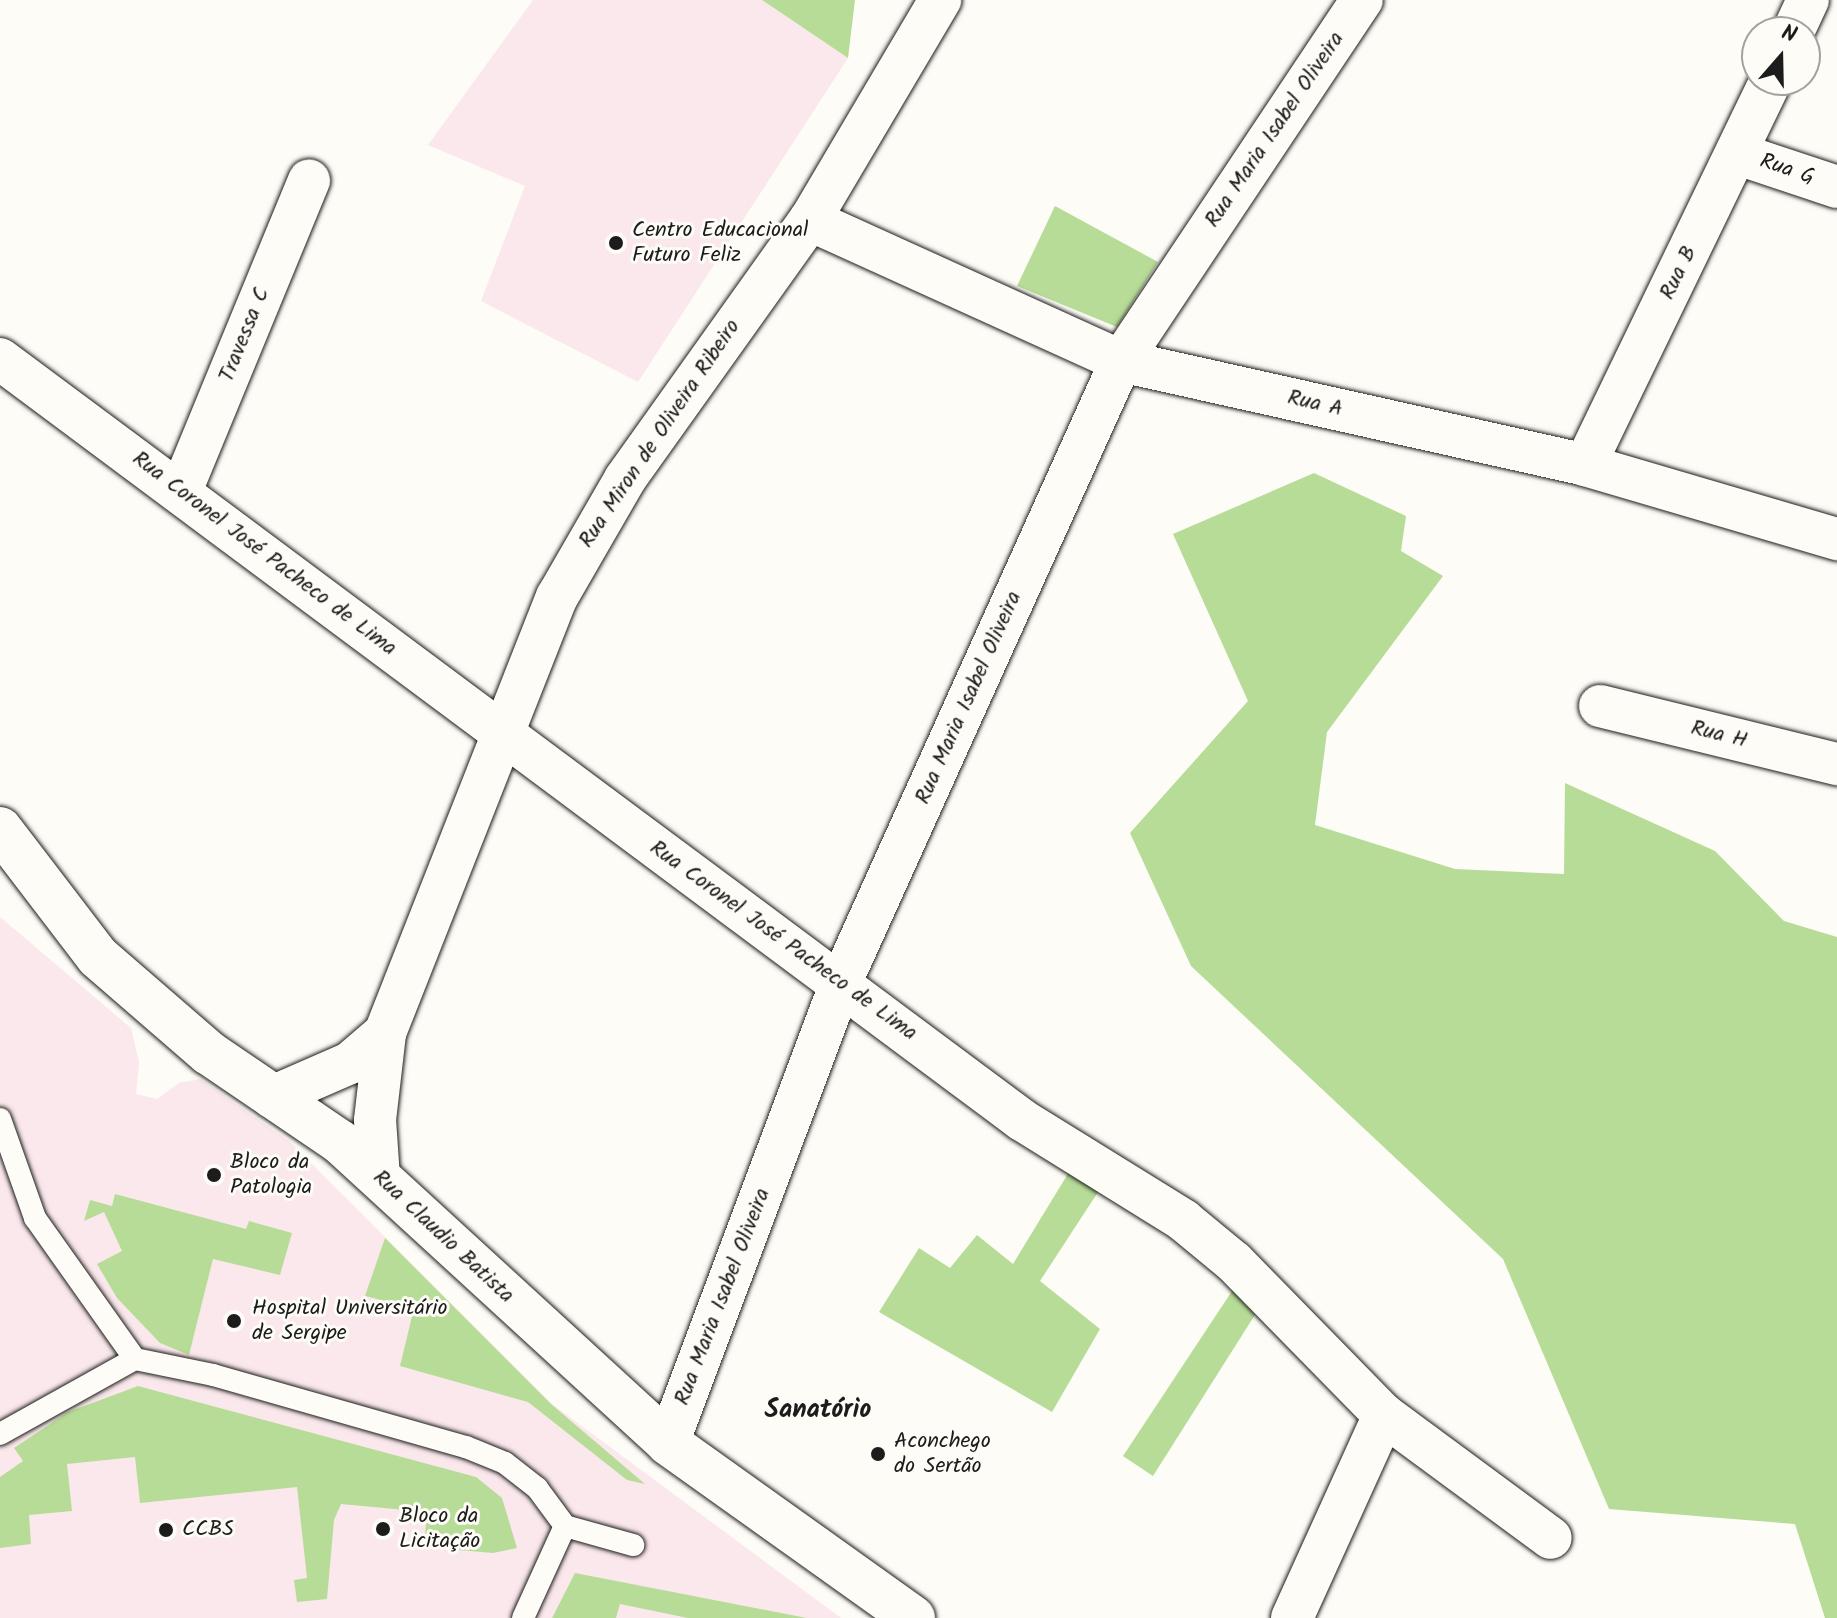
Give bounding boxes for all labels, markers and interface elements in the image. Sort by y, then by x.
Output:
north arrow [1741,16,1821,96]
text: N [1776,16,1801,54]
street label: Rua Maria Isabel Oliveira [1200,27,1350,233]
street label: Rua G [1756,148,1818,192]
place label: Centro Educacional Futuro Feliz [632,217,808,268]
marker: Centro Educacional Futuro Feliz [607,234,625,252]
street label: Rua B [1655,242,1703,304]
street label: Travessa C [214,284,276,386]
street label: Rua Miron de Oliveira Ribeiro [574,315,746,553]
street label: Rua A [1285,385,1345,423]
street label: Rua Coronel José Pacheco de Lima [127,446,401,662]
street label: Rua Maria Isabel Oliveira [910,587,1028,809]
street label: Rua H [1688,715,1750,755]
street label: Rua Coronel José Pacheco de Lima [644,835,922,1047]
place label: Bloco da Patologia [230,1149,312,1200]
street label: Rua Claudio Batista [367,1165,519,1309]
marker: Bloco da Patologia [205,1166,223,1184]
street label: Rua Maria Isabel Oliveira [669,1185,777,1409]
place label: Hospital Universitário de Sergipe [252,1295,447,1346]
marker: Hospital Universitário de Sergipe [223,1310,245,1332]
district label: Sanatório [765,1395,871,1427]
place label: Aconchego do Sertão [894,1428,991,1480]
marker: Aconchego do Sertão [869,1445,887,1463]
place label: Bloco da Licitação [399,1503,480,1554]
place label: CCBS [182,1517,234,1543]
marker: Bloco da Licitação [374,1520,392,1538]
marker: CCBS [157,1521,175,1539]

